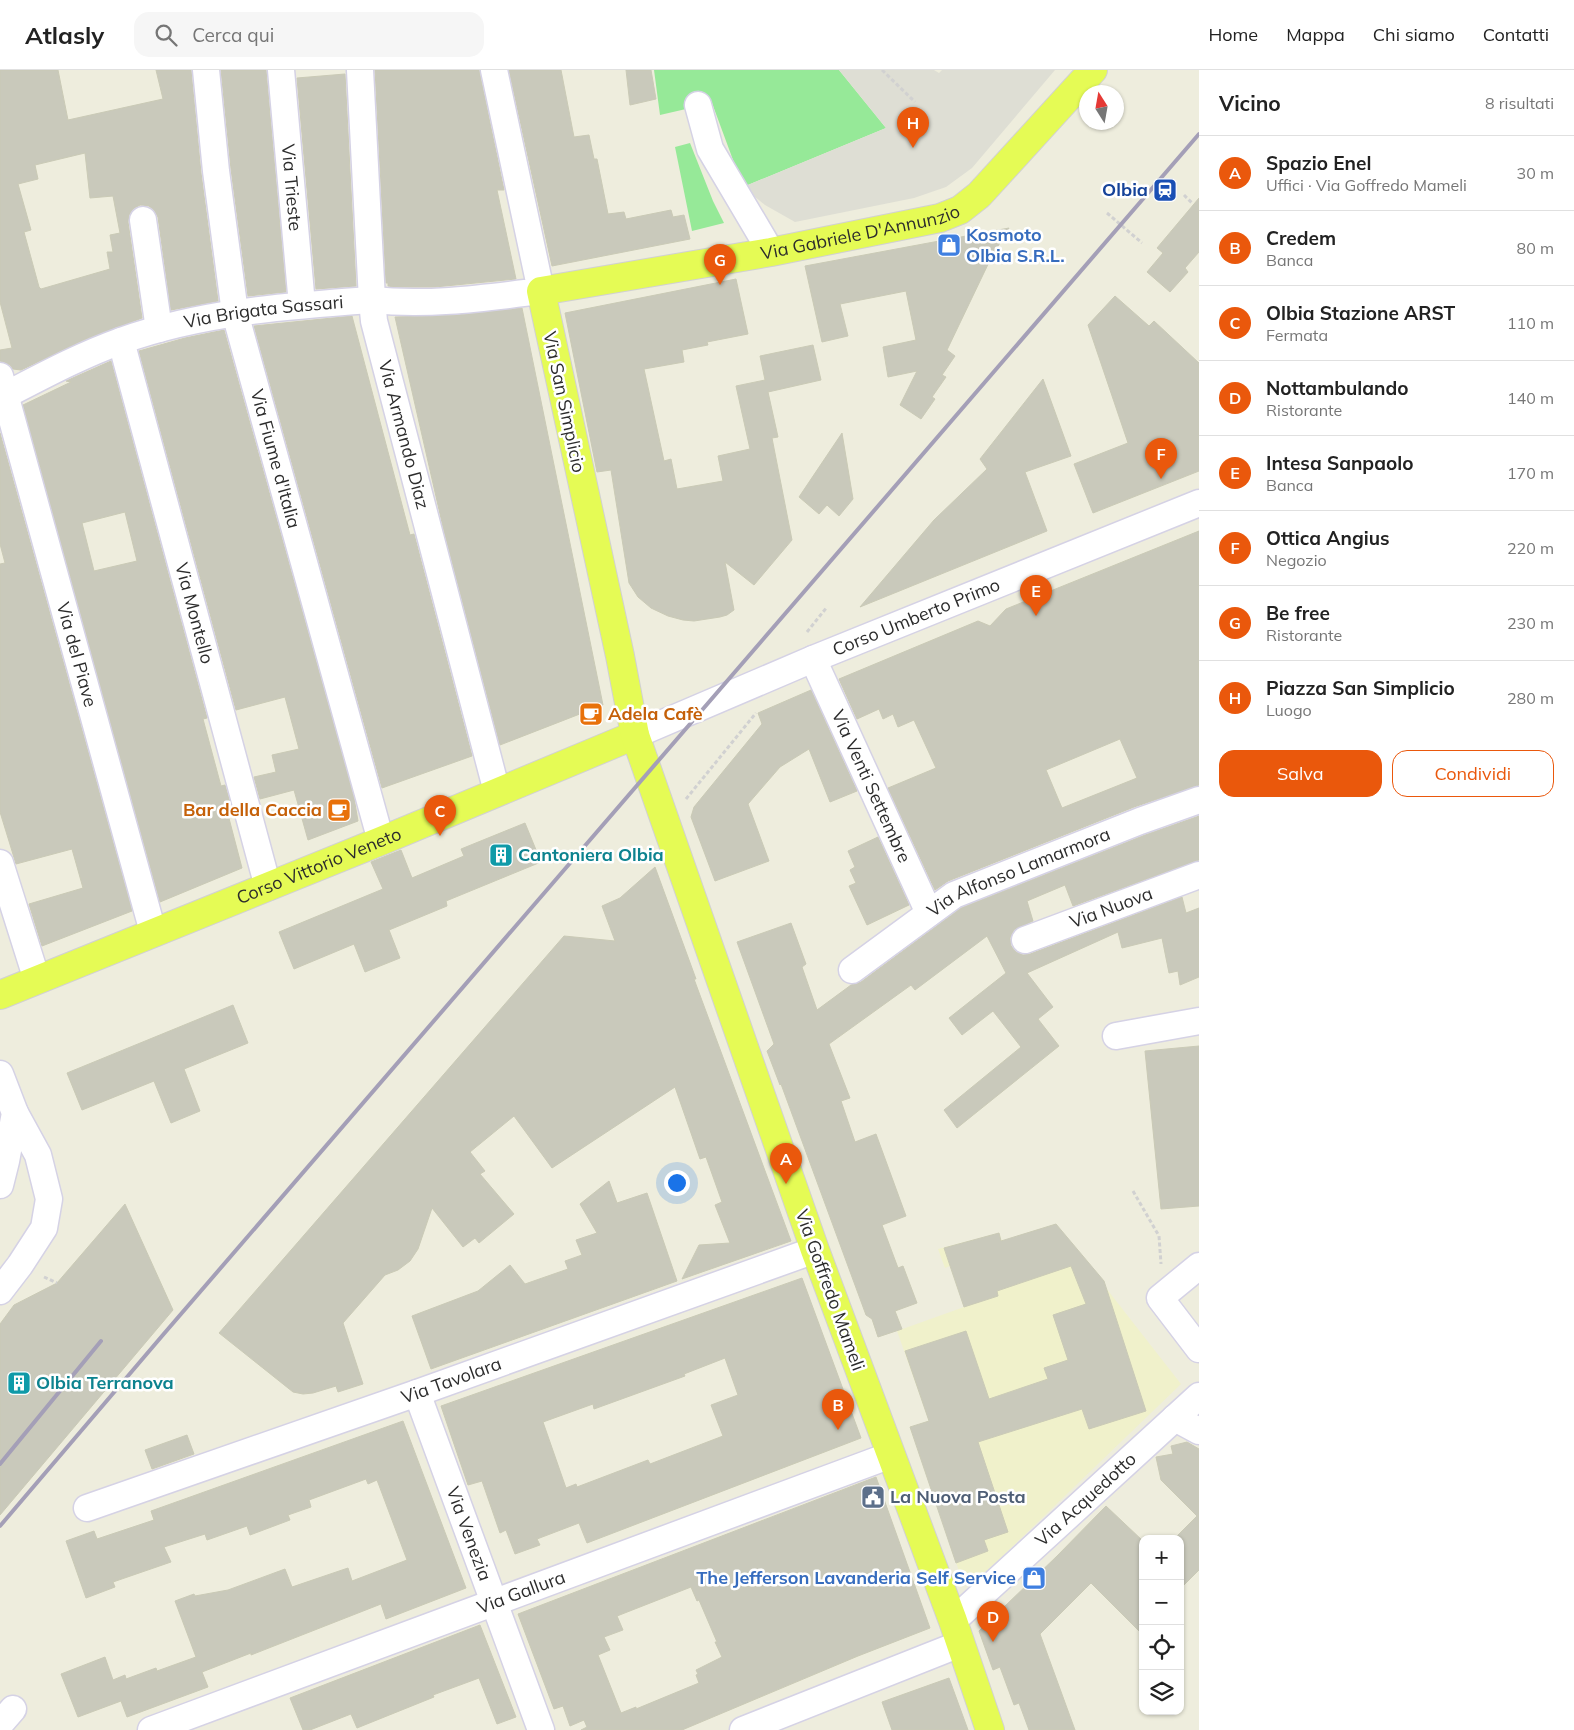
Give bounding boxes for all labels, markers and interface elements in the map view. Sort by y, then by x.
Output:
search box [134,12,484,57]
text: Atlasly [25,20,104,50]
icon: search [152,21,180,49]
text: Cerca qui [192,23,274,47]
text: Home [1208,23,1258,46]
text: Mappa [1286,23,1345,46]
text: Chi siamo [1373,23,1455,46]
text: Contatti [1483,23,1549,46]
north arrow [1079,85,1124,130]
text: Vicino [1219,90,1281,116]
text: 8 risultati [1485,93,1554,113]
pin: H [897,107,929,148]
street label: Via Trieste [277,143,307,232]
text: Spazio Enel [1266,151,1371,175]
text: A [1229,163,1241,183]
text: 30 m [1517,163,1554,183]
text: Uffici · Via Goffredo Mameli [1266,175,1467,195]
station icon: Olbia [1152,177,1178,203]
place label: Olbia [1102,178,1148,201]
street label: Via Gabriele D'Annunzio [759,199,963,265]
place label: Kosmoto Olbia S.R.L. [966,223,1065,267]
text: Credem [1266,226,1336,250]
shop icon: Kosmoto Olbia S.R.L. [936,232,962,258]
text: B [1229,238,1241,258]
text: 80 m [1517,238,1554,258]
pin: G [704,244,736,285]
text: Banca [1266,250,1313,270]
street label: Via Brigata Sassari [182,290,344,333]
text: Olbia Stazione ARST [1266,301,1455,325]
text: C [1230,313,1240,333]
text: 110 m [1507,313,1554,333]
text: Fermata [1266,325,1328,345]
street label: Via San Simplicio [538,329,591,475]
street label: Via Armando Diaz [374,358,435,512]
text: Nottambulando [1266,376,1409,400]
street label: Via Fiume d'Italia [246,386,306,531]
text: D [1229,388,1241,408]
text: 140 m [1507,388,1554,408]
text: Ristorante [1266,400,1342,420]
pin: F [1145,438,1177,479]
text: Intesa Sanpaolo [1266,451,1413,475]
text: E [1230,463,1240,483]
text: 170 m [1507,463,1554,483]
text: Banca [1266,475,1313,495]
text: Ottica Angius [1266,526,1390,550]
text: F [1230,538,1240,558]
text: 220 m [1507,538,1554,558]
text: Negozio [1266,550,1327,570]
street label: Via Montello [170,560,219,666]
street label: Corso Umberto Primo [829,573,1003,661]
pin: E [1020,575,1052,616]
street label: Via del Piave [52,599,103,710]
text: Be free [1266,601,1330,625]
text: G [1229,613,1241,633]
text: 230 m [1507,613,1554,633]
text: Ristorante [1266,625,1342,645]
text: Piazza San Simplicio [1266,676,1455,700]
text: H [1229,688,1241,708]
text: 280 m [1507,688,1554,708]
text: Luogo [1266,700,1312,720]
cafe icon: Adela Cafè [578,701,604,727]
place label: Adela Cafè [608,702,703,725]
street label: Via Venti Settembre [827,706,916,866]
button: Salva [1219,750,1382,797]
button: Condividi [1392,750,1554,797]
pin: C [424,795,456,836]
cafe icon: Bar della Caccia [326,797,352,823]
place label: Bar della Caccia [183,798,322,821]
street label: Corso Vittorio Veneto [233,822,405,909]
street label: Via Alfonso Lamarmora [922,822,1113,922]
building icon: Cantoniera Olbia [488,842,514,868]
place label: Cantoniera Olbia [518,843,664,866]
street label: Via Nuova [1066,881,1156,933]
pin: A [770,1143,802,1184]
your location [664,1170,690,1196]
street label: Via Goffredo Mameli [791,1206,870,1374]
street label: Via Tavolara [398,1352,504,1409]
building icon: Olbia Terranova [6,1370,32,1396]
place label: Olbia Terranova [36,1371,174,1394]
pin: B [822,1389,854,1430]
street label: Via Acquedotto [1030,1447,1141,1551]
street label: Via Venezia [441,1483,497,1584]
public building icon: La Nuova Posta [860,1484,886,1510]
place label: La Nuova Posta [890,1485,1026,1508]
map controls [1139,1535,1184,1715]
button: + [1139,1535,1184,1580]
street label: Via Gallura [474,1565,569,1619]
shop icon: The Jefferson Lavanderia Self Service [1021,1565,1047,1591]
place label: The Jefferson Lavanderia Self Service [696,1566,1016,1589]
button: − [1139,1580,1184,1625]
pin: D [977,1601,1009,1642]
button: locate [1139,1625,1184,1670]
button: layers [1139,1670,1184,1715]

